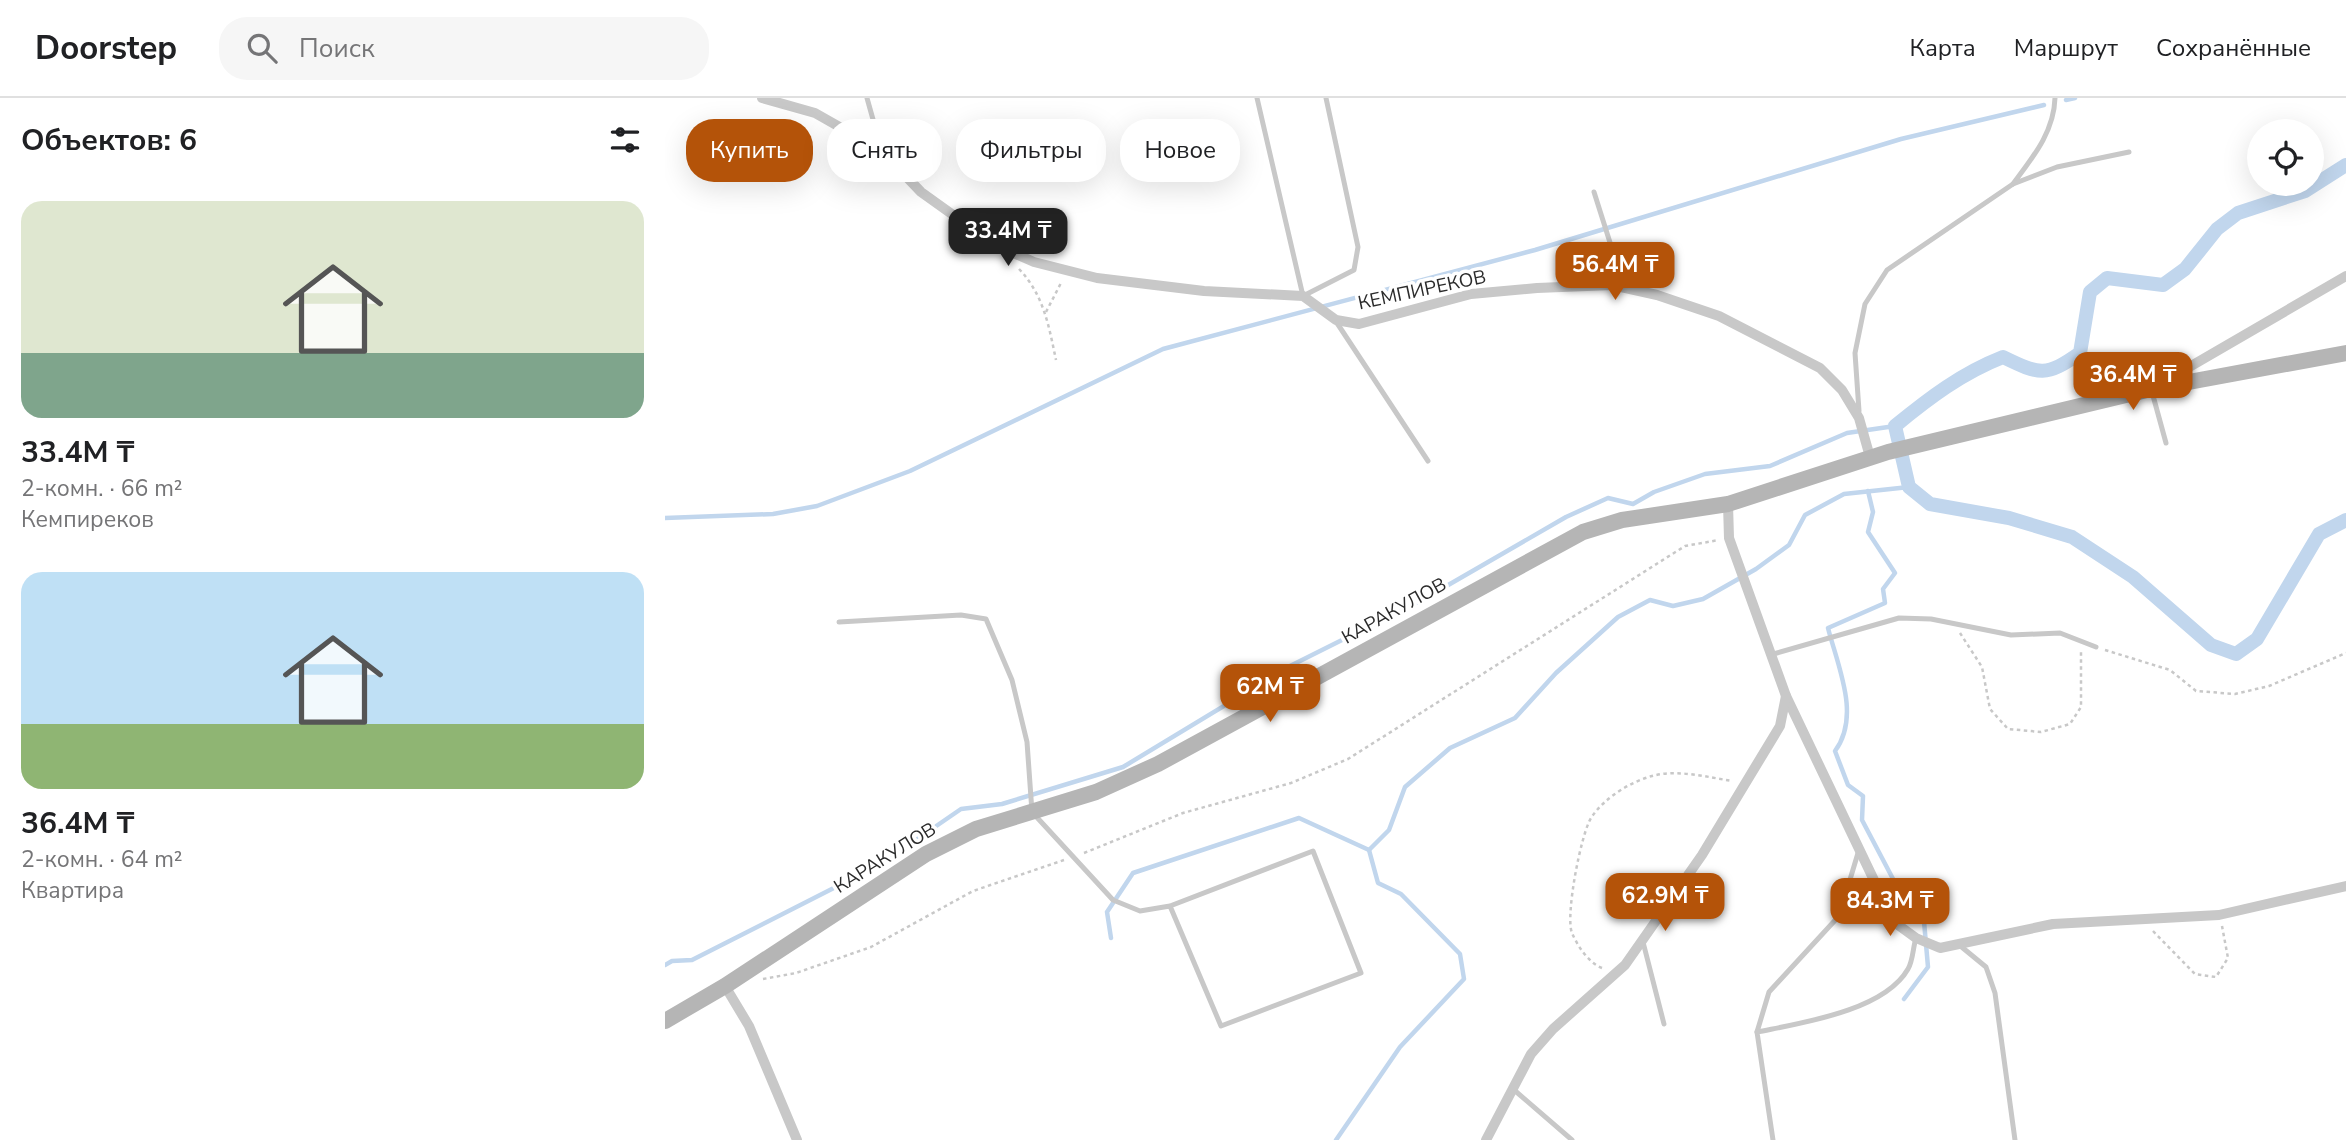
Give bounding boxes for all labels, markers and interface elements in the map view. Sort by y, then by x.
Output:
search box [219,17,709,80]
text: Doorstep [35,26,177,71]
icon: search [243,29,281,67]
text: Поиск [299,31,375,66]
text: Карта [1910,32,1976,64]
text: Маршрут [2014,32,2118,64]
text: Сохранённые [2156,32,2311,64]
chip: Купить [686,119,813,182]
chip: Снять [827,119,942,182]
chip: Фильтры [956,119,1106,182]
chip: Новое [1120,119,1240,182]
map controls [2247,119,2324,196]
button: locate [2247,119,2324,196]
text: Объектов: 6 [21,120,197,161]
icon: filters [606,121,644,159]
pin: 33.4M ₸ [943,208,1073,268]
text: 33.4M ₸ [964,215,1052,246]
pin: 56.4M ₸ [1550,242,1680,302]
icon: home [270,246,396,372]
text: 56.4M ₸ [1571,249,1659,280]
street label: КЕМПИРЕКОВ [1355,264,1489,316]
pin: 36.4M ₸ [2068,352,2198,412]
text: 36.4M ₸ [2089,359,2177,390]
text: 33.4M ₸ [21,432,135,473]
text: 2-комн. · 66 m² [21,473,183,504]
text: Кемпиреков [21,504,154,535]
street label: КАРАКУЛОВ [1337,571,1451,651]
icon: home [270,617,396,743]
pin: 62M ₸ [1221,664,1319,724]
text: 62M ₸ [1236,671,1304,702]
text: 36.4M ₸ [21,803,135,844]
street label: КАРАКУЛОВ [829,816,941,900]
text: 2-комн. · 64 m² [21,844,183,875]
pin: 62.9M ₸ [1600,874,1730,933]
text: Квартира [21,875,124,906]
pin: 84.3M ₸ [1825,878,1955,938]
text: 62.9M ₸ [1621,880,1709,911]
text: 84.3M ₸ [1846,885,1934,916]

